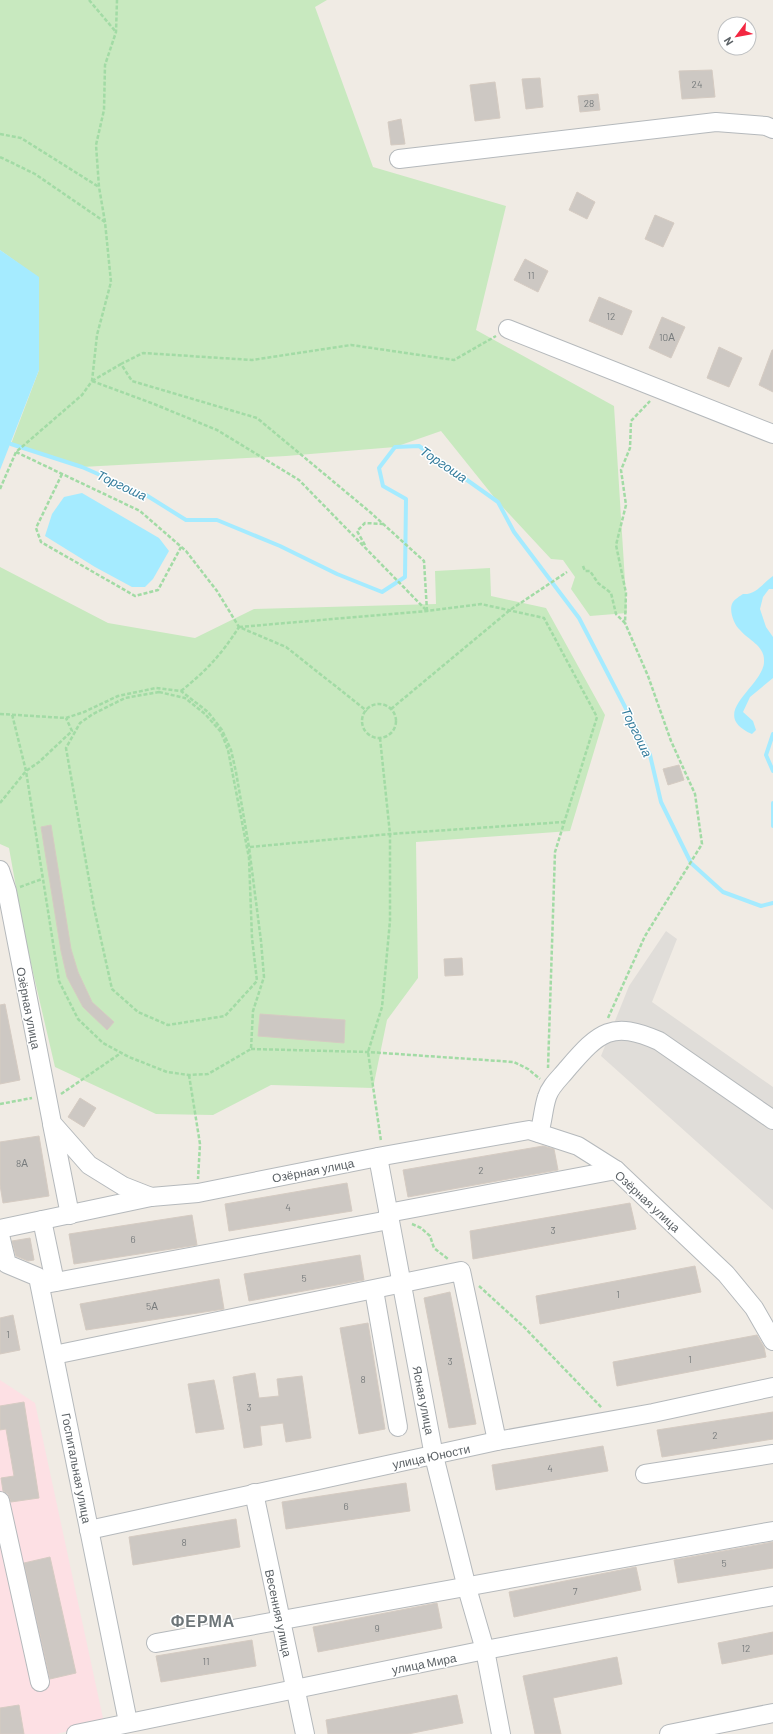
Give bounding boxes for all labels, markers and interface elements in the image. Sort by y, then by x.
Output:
north arrow [717,16,757,56]
text: N [721,35,736,48]
house number: 24 [692,78,702,90]
house number: 28 [584,97,594,109]
house number: 11 [527,269,535,281]
house number: 12 [607,310,615,322]
house number: 10А [659,331,675,343]
water label: Торгоша [417,442,471,486]
water label: Торгоша [94,466,150,504]
water label: Торгоша [618,704,656,760]
street label: Озёрная улица [13,966,44,1051]
street label: Озёрная улица [271,1155,356,1186]
house number: 8А [16,1157,28,1169]
house number: 2 [478,1164,484,1176]
street label: Озёрная улица [612,1167,683,1236]
house number: 4 [285,1201,291,1213]
house number: 3 [550,1224,556,1236]
house number: 6 [130,1233,136,1245]
house number: 5 [301,1272,307,1284]
house number: 1 [616,1288,620,1300]
house number: 5А [146,1300,158,1312]
house number: 1 [6,1328,10,1340]
house number: 1 [688,1353,692,1365]
house number: 3 [447,1355,453,1367]
street label: Ясная улица [409,1364,438,1436]
house number: 8 [360,1373,366,1385]
house number: 3 [246,1401,252,1413]
street label: Госпитальная улица [58,1412,95,1525]
house number: 2 [712,1429,718,1441]
street label: улица Юности [391,1441,471,1472]
house number: 4 [547,1462,553,1474]
house number: 6 [343,1500,349,1512]
house number: 8 [181,1536,187,1548]
house number: 5 [721,1557,727,1569]
street label: Весенняя улица [262,1568,295,1658]
house number: 7 [573,1585,578,1597]
district label: ФЕРМА [171,1611,235,1630]
house number: 9 [374,1622,380,1634]
house number: 12 [742,1642,750,1654]
street label: улица Мира [391,1650,458,1677]
house number: 11 [202,1655,210,1667]

